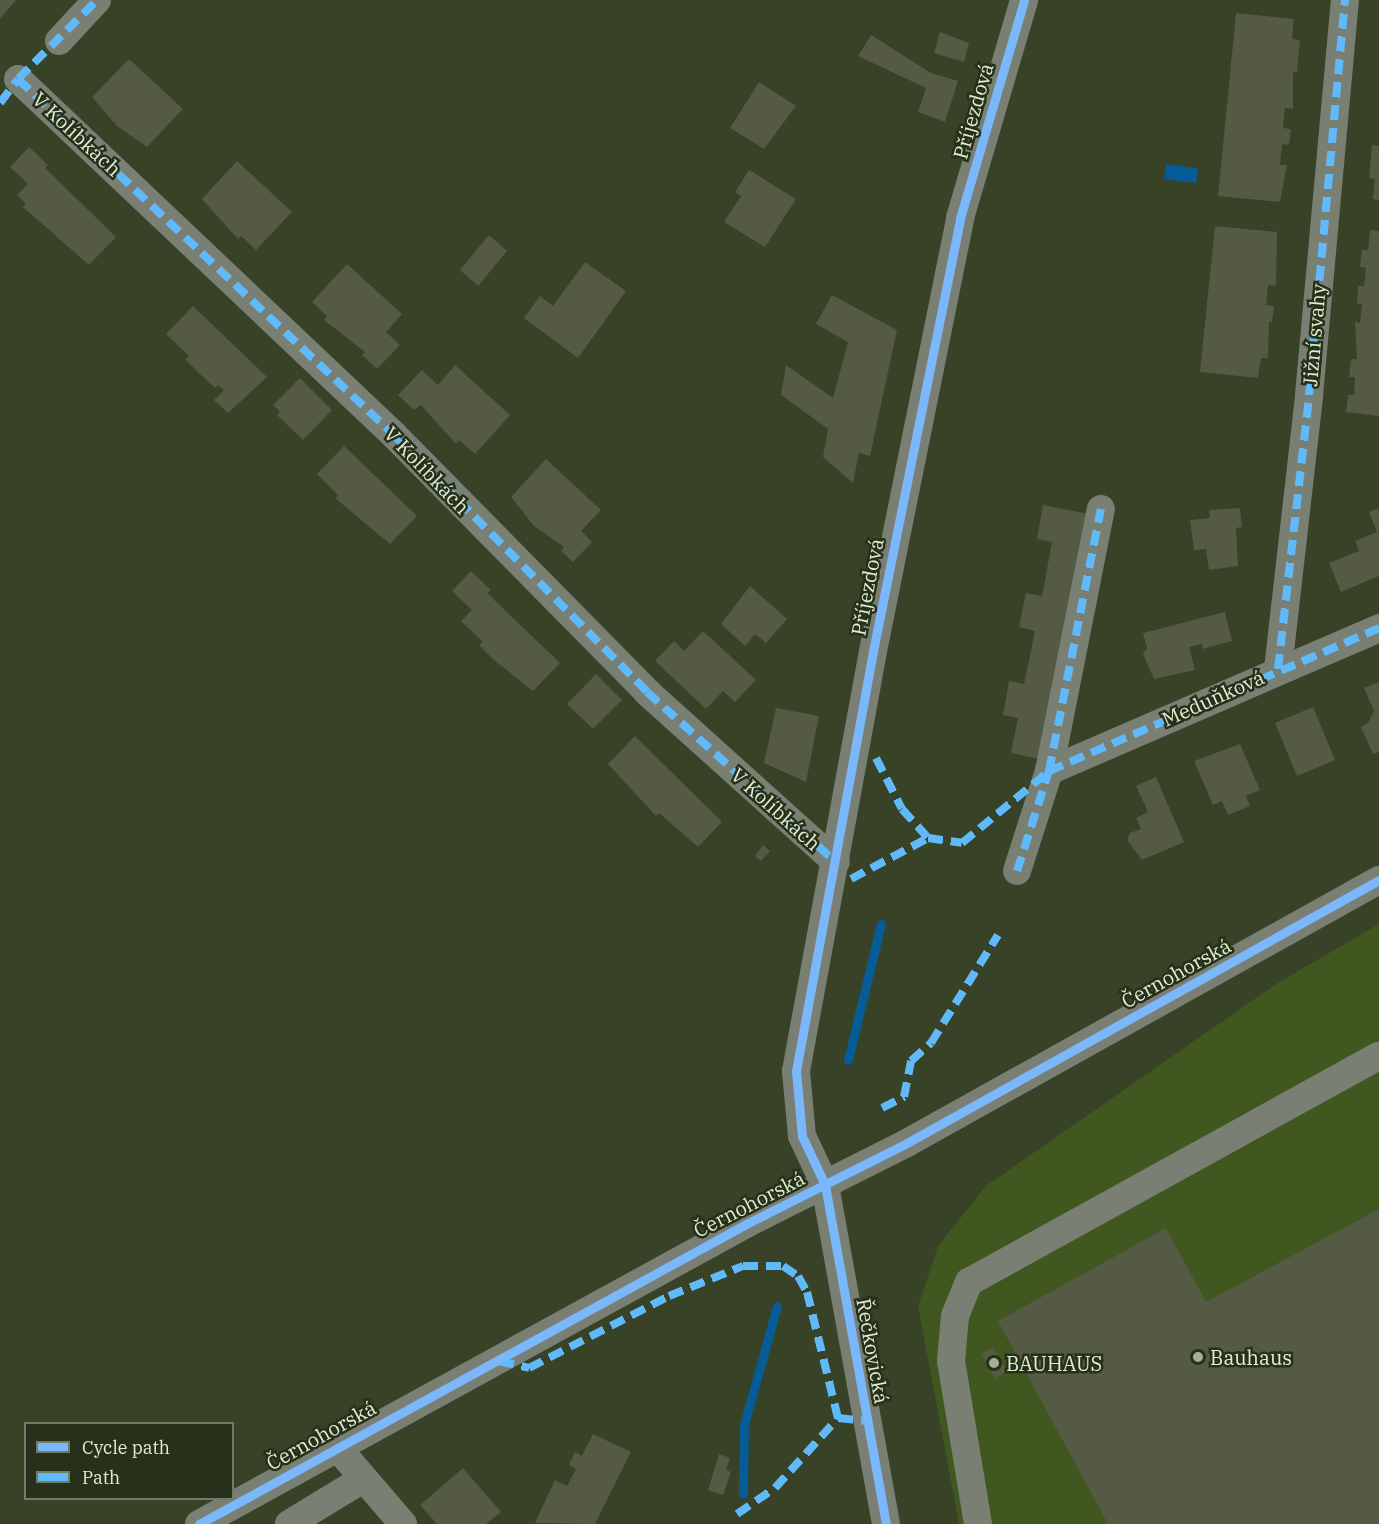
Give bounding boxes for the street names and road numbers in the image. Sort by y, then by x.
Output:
street label: Příjezdová [948,60,998,162]
street label: V Kolíbkách [28,87,126,181]
street label: Jižní svahy [1298,283,1330,387]
street label: V Kolíbkách [379,421,475,519]
street label: Příjezdová [846,536,888,638]
street label: Meduňková [1158,665,1268,731]
street label: V Kolíbkách [726,762,826,856]
street label: Černohorská [1117,933,1235,1013]
street label: Černohorská [689,1166,809,1242]
street label: Řečkovická [852,1296,894,1406]
street label: Černohorská [262,1395,380,1475]

